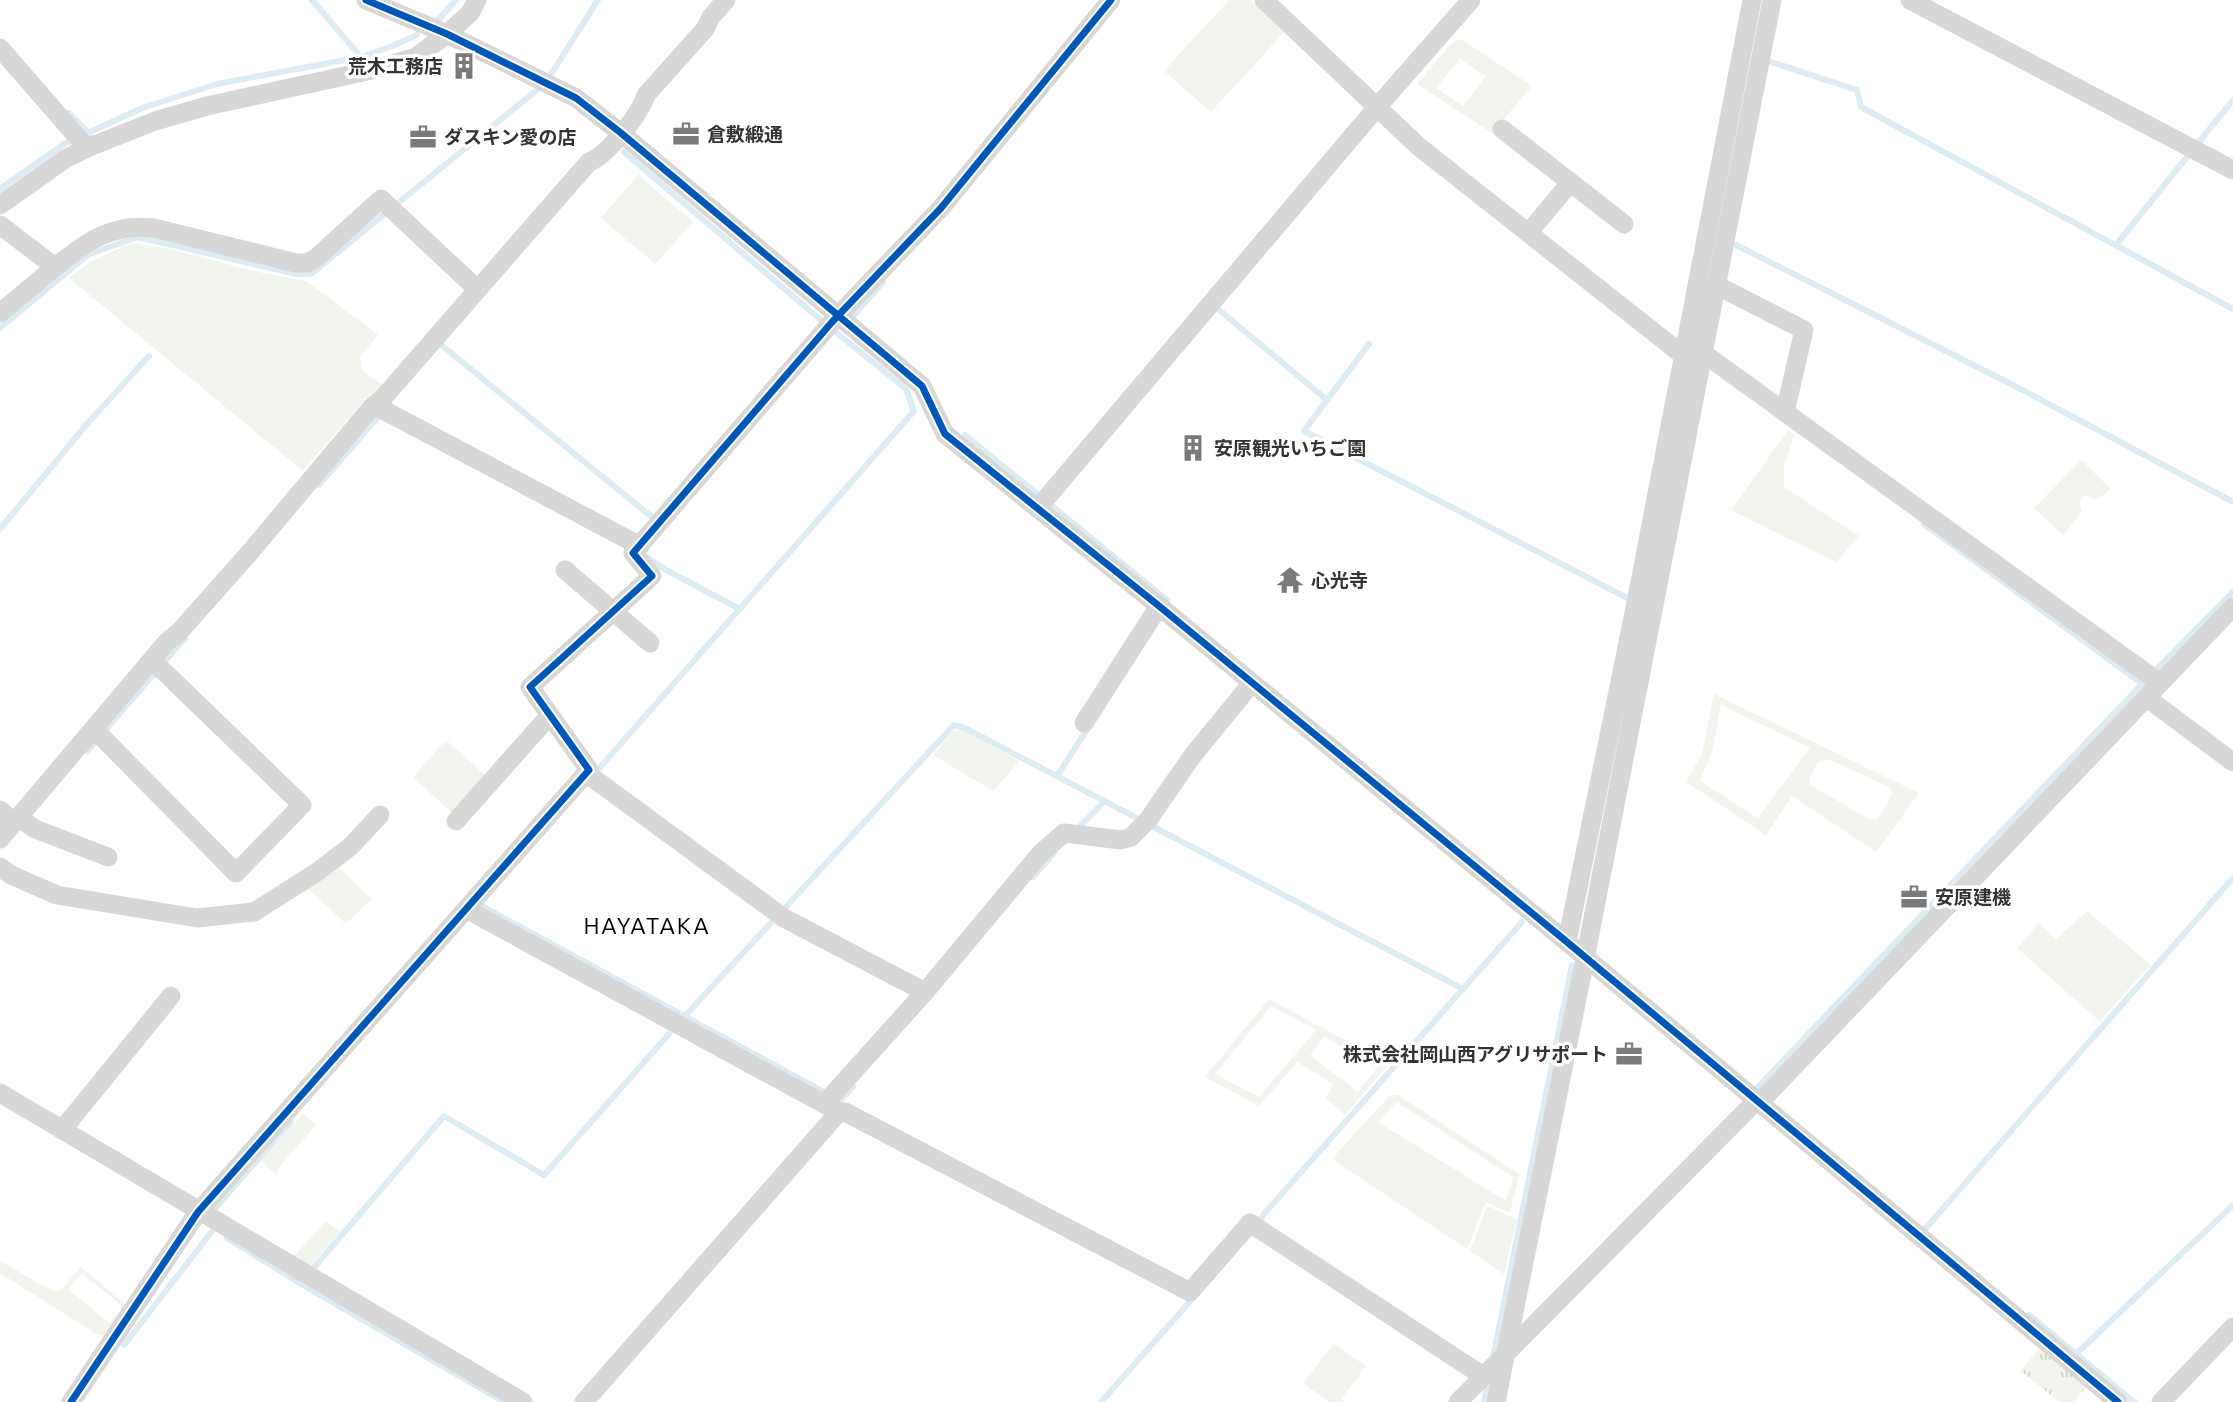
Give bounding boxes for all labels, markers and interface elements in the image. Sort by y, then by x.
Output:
building icon: 荒木工務店 [449,51,479,81]
place label: 荒木工務店 [348,55,443,77]
office icon: 倉敷緞通 [671,119,701,149]
office icon: ダスキン愛の店 [408,122,438,152]
place label: 倉敷緞通 [707,123,783,145]
place label: ダスキン愛の店 [444,126,576,148]
building icon: 安原観光いちご園 [1178,433,1208,463]
place label: 安原観光いちご園 [1214,437,1366,459]
temple icon: 心光寺 [1275,565,1305,595]
place label: 心光寺 [1311,569,1368,591]
office icon: 安原建機 [1899,882,1929,912]
place label: 安原建機 [1935,886,2011,908]
district label: HAYATAKA [584,913,710,938]
office icon: 株式会社岡山西アグリサポート [1614,1039,1644,1069]
place label: 株式会社岡山西アグリサポート [1343,1043,1608,1065]

